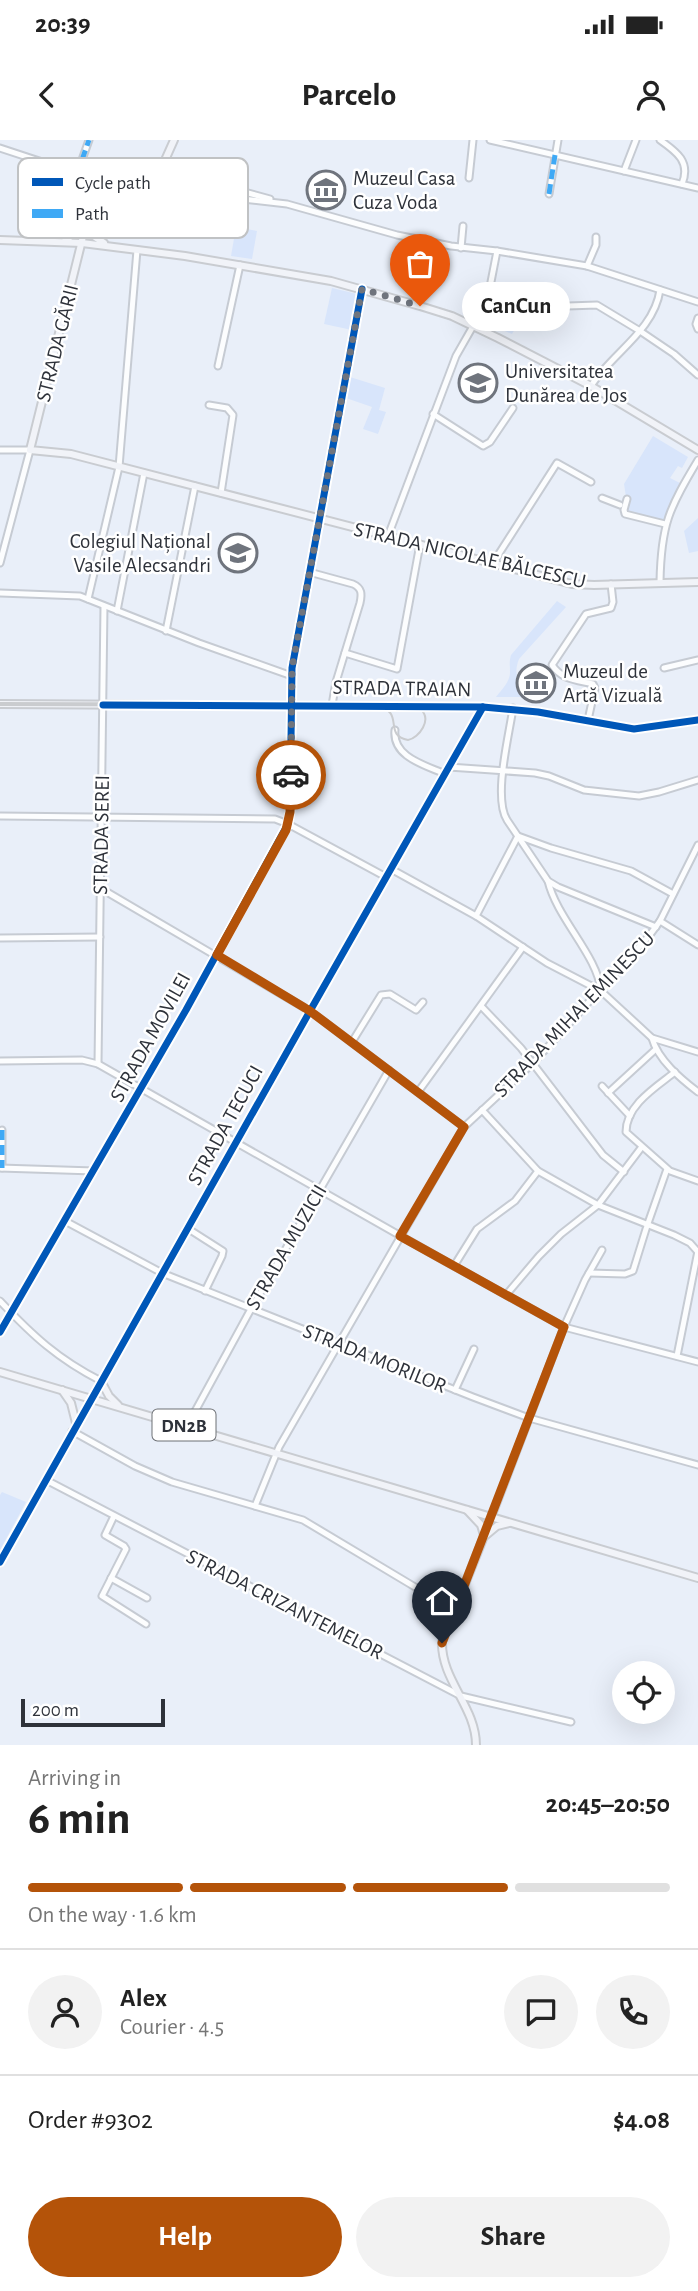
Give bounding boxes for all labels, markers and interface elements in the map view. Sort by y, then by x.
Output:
text: 20:39 [35,11,91,37]
icon: back [28,76,66,114]
icon: person [632,76,670,114]
text: Parcelo [302,79,396,111]
legend [18,158,248,238]
place label: Muzeul Casa Cuza Voda [353,168,456,213]
museum icon: Muzeul Casa Cuza Voda [305,169,347,211]
text: Cycle path [75,174,151,193]
text: Path [75,205,109,224]
pin [390,234,450,306]
icon: bag [401,245,439,283]
street label: STRADA GĂRII [32,282,82,404]
callout: CanCun [462,282,570,330]
text: CanCun [481,295,551,318]
place label: Universitatea Dunărea de Jos [505,361,627,406]
school or university icon: Universitatea Dunărea de Jos [457,362,499,404]
street label: STRADA NICOLAE BĂLCESCU [352,518,588,592]
place label: Colegiul Național Vasile Alecsandri [70,531,211,576]
school or university icon: Colegiul Național Vasile Alecsandri [217,532,259,574]
place label: Muzeul de Artă Vizuală [563,661,663,706]
museum icon: Muzeul de Artă Vizuală [515,662,557,704]
street label: STRADA TRAIAN [332,677,472,700]
courier [256,740,326,810]
icon: car [272,756,310,794]
street label: STRADA SEREI [90,775,113,895]
street label: STRADA MIHAI EMINESCU [490,928,659,1101]
street label: STRADA MOVILEI [106,969,195,1105]
street label: STRADA TECUCI [184,1062,267,1189]
street label: STRADA MUZICII [242,1181,331,1313]
street label: STRADA MORILOR [300,1320,450,1397]
road number: DN2B [152,1410,216,1441]
street label: STRADA CRIZANTEMELOR [183,1546,387,1663]
pin [412,1571,472,1643]
icon: home [423,1582,461,1620]
map controls [612,1661,675,1724]
button: locate [612,1661,675,1724]
scale bar [21,1696,164,1728]
text: 200 m [32,1701,79,1720]
text: Arriving in [28,1767,121,1790]
text: 20:45–20:50 [545,1791,670,1817]
text: 6 min [28,1796,131,1842]
text: On the way · 1.6 km [28,1904,197,1927]
button: person [28,1975,102,2049]
button: chat [504,1975,578,2049]
button: phone [596,1975,670,2049]
text: Alex [120,1985,167,2011]
text: Courier · 4.5 [120,2016,224,2039]
text: Order #9302 [28,2107,153,2133]
text: $4.08 [613,2107,670,2133]
button: Help [28,2197,342,2277]
button: Share [356,2197,670,2277]

